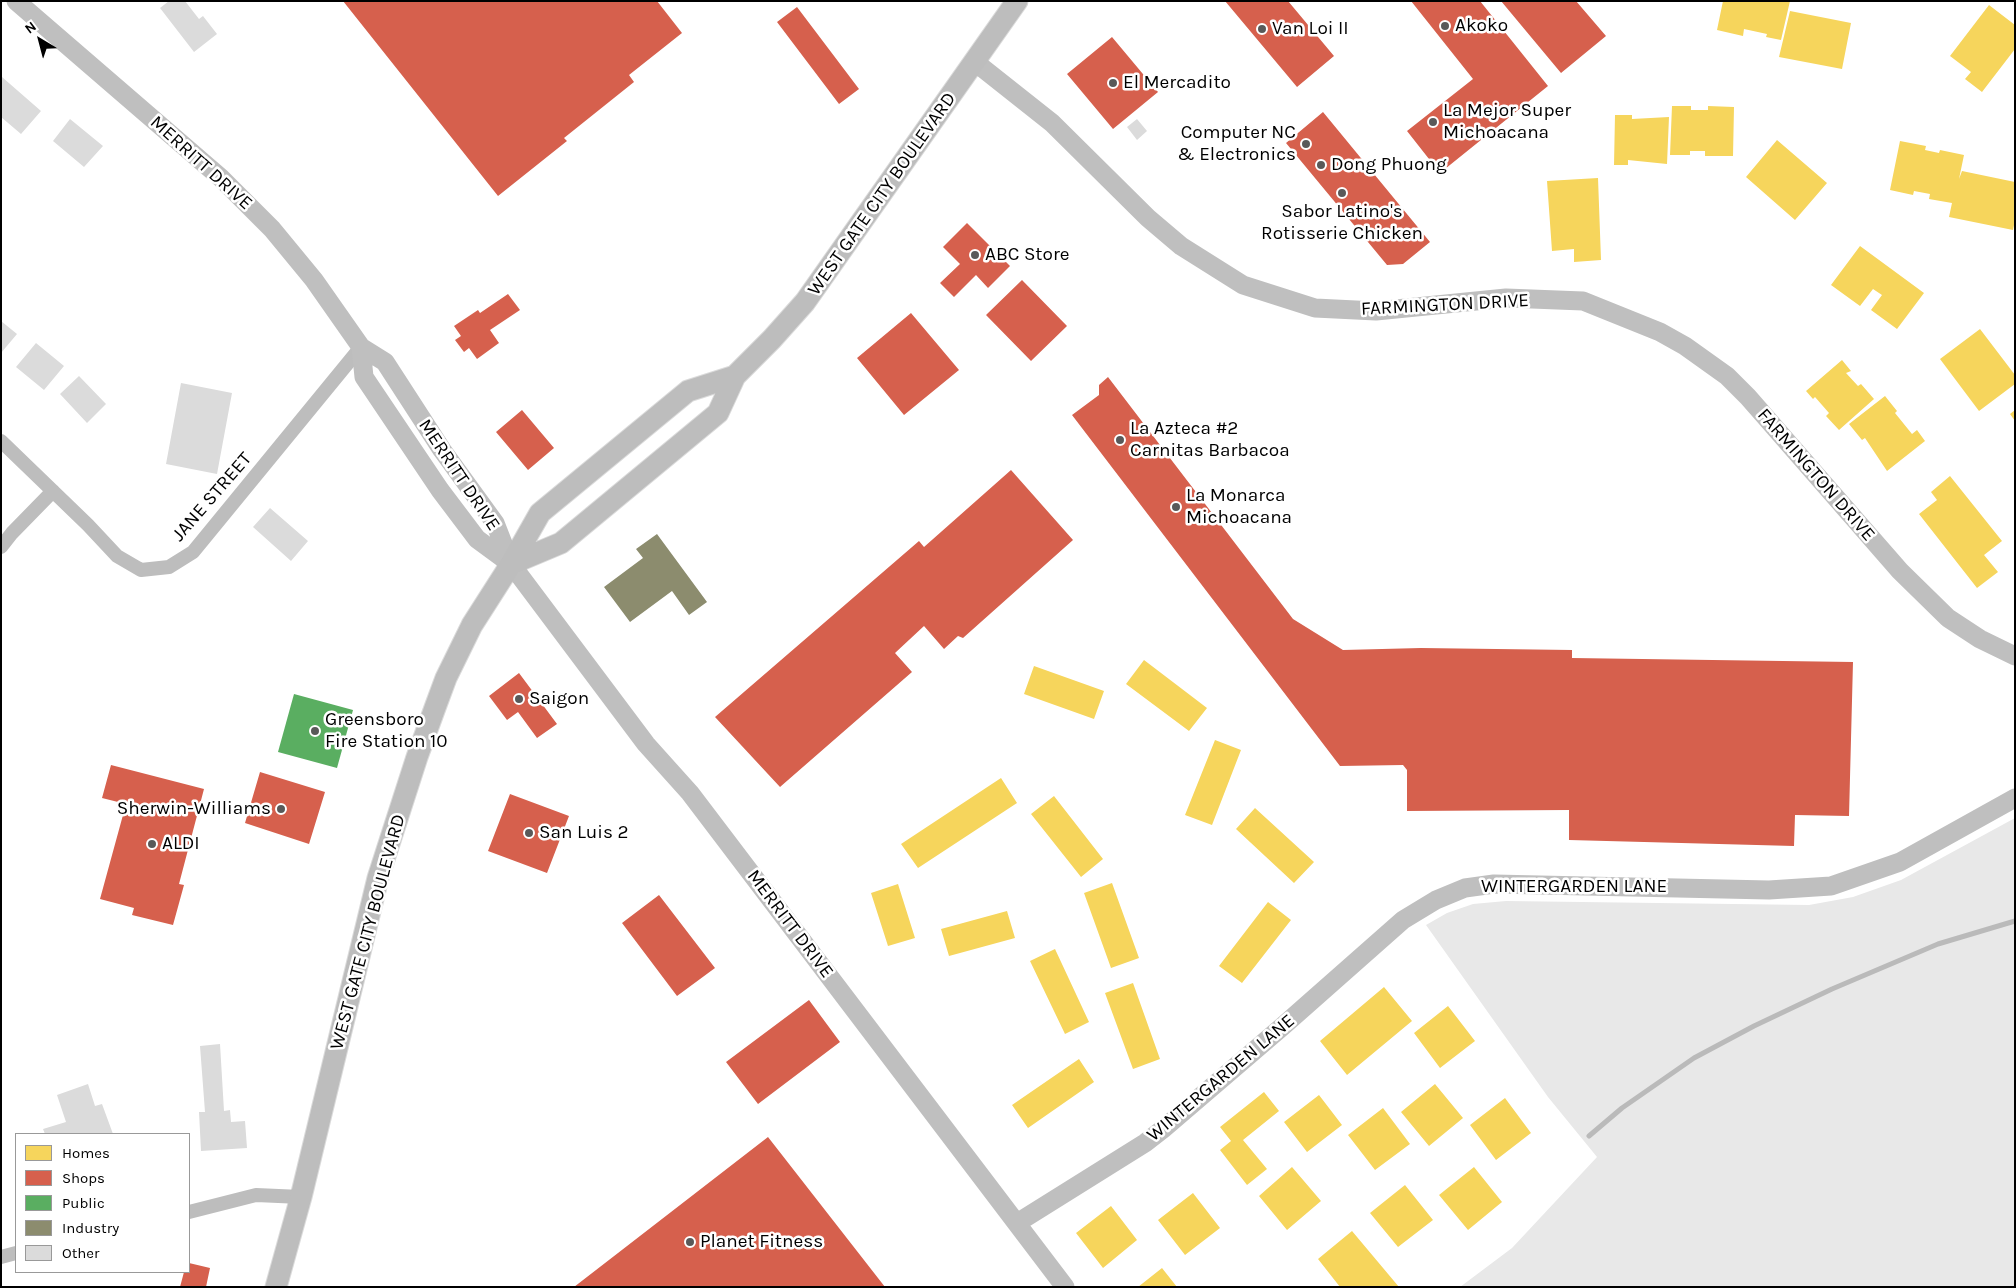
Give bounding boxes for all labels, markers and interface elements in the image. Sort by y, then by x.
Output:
north arrow [15,15,65,65]
place label: Akoko [1455,15,1508,37]
text: N [22,18,40,37]
place label: Van Loi II [1272,18,1349,40]
marker: Akoko [1439,20,1451,32]
marker: Van Loi II [1256,23,1268,35]
place label: El Mercadito [1123,72,1231,94]
marker: El Mercadito [1107,77,1119,89]
street label: WEST GATE CITY BOULEVARD [803,88,961,300]
place label: La Mejor Super Michoacana [1443,100,1571,144]
street label: MERRITT DRIVE [145,111,257,215]
marker: La Mejor Super Michoacana [1427,116,1439,128]
place label: Computer NC & Electronics [1177,122,1296,166]
marker: Computer NC & Electronics [1300,138,1312,150]
place label: Dong Phuong [1331,154,1447,176]
marker: Dong Phuong [1315,159,1327,171]
marker: Sabor Latino's Rotisserie Chicken [1336,187,1348,199]
place label: Sabor Latino's Rotisserie Chicken [1261,201,1423,245]
place label: ABC Store [985,244,1070,266]
marker: ABC Store [969,249,981,261]
street label: FARMINGTON DRIVE [1360,289,1530,321]
street label: FARMINGTON DRIVE [1752,404,1880,546]
street label: MERRITT DRIVE [413,415,505,535]
place label: La Azteca #2 Carnitas Barbacoa [1130,418,1290,462]
marker: La Azteca #2 Carnitas Barbacoa [1114,434,1126,446]
street label: JANE STREET [167,448,257,546]
place label: La Monarca Michoacana [1186,485,1292,529]
marker: La Monarca Michoacana [1170,501,1182,513]
place label: Saigon [529,688,589,710]
marker: Saigon [513,693,525,705]
place label: Greensboro Fire Station 10 [325,709,448,753]
marker: Greensboro Fire Station 10 [309,725,321,737]
place label: Sherwin-Williams [117,798,271,820]
marker: Sherwin-Williams [275,803,287,815]
street label: WEST GATE CITY BOULEVARD [326,812,410,1052]
place label: San Luis 2 [539,822,628,844]
marker: San Luis 2 [523,827,535,839]
place label: ALDI [162,833,200,855]
marker: ALDI [146,838,158,850]
street label: MERRITT DRIVE [742,865,838,983]
street label: WINTERGARDEN LANE [1481,876,1667,898]
street label: WINTERGARDEN LANE [1142,1009,1300,1147]
legend [15,1133,190,1273]
text: Homes [62,1144,110,1162]
text: Shops [62,1169,105,1187]
text: Public [62,1194,105,1212]
text: Industry [62,1219,119,1237]
place label: Planet Fitness [700,1231,823,1253]
marker: Planet Fitness [684,1236,696,1248]
text: Other [62,1244,100,1262]

